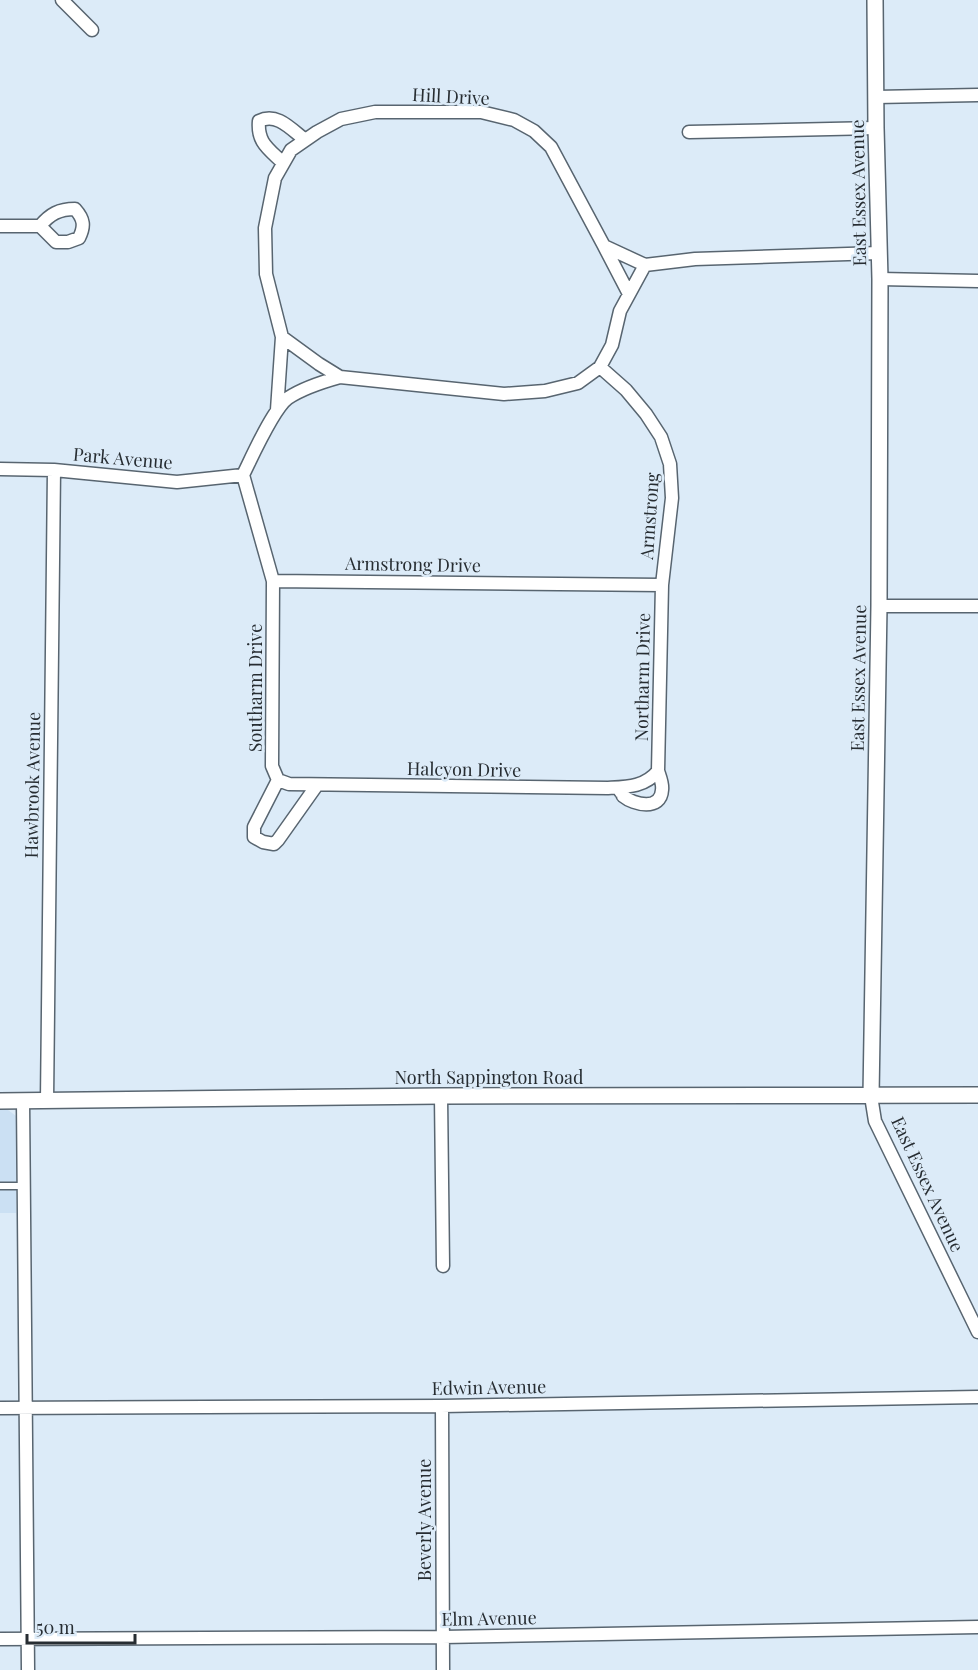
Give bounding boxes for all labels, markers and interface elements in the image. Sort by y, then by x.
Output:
street label: Hill Drive [412,82,490,110]
street label: East Essex Avenue [845,119,871,267]
street label: Park Avenue [72,442,174,474]
street label: Armstrong [634,471,664,561]
street label: Armstrong Drive [344,551,481,577]
street label: East Essex Avenue [845,604,871,752]
street label: Northarm Drive [629,612,655,742]
street label: Southarm Drive [243,624,267,752]
street label: Hawbrook Avenue [19,712,45,858]
street label: Halcyon Drive [407,756,521,782]
street label: North Sappington Road [394,1065,584,1089]
street label: East Essex Avenue [886,1112,970,1256]
street label: Edwin Avenue [432,1374,546,1400]
street label: Beverly Avenue [412,1459,436,1581]
street label: Elm Avenue [441,1605,537,1631]
scale bar [27,1607,135,1645]
text: 50 m [36,1615,75,1639]

